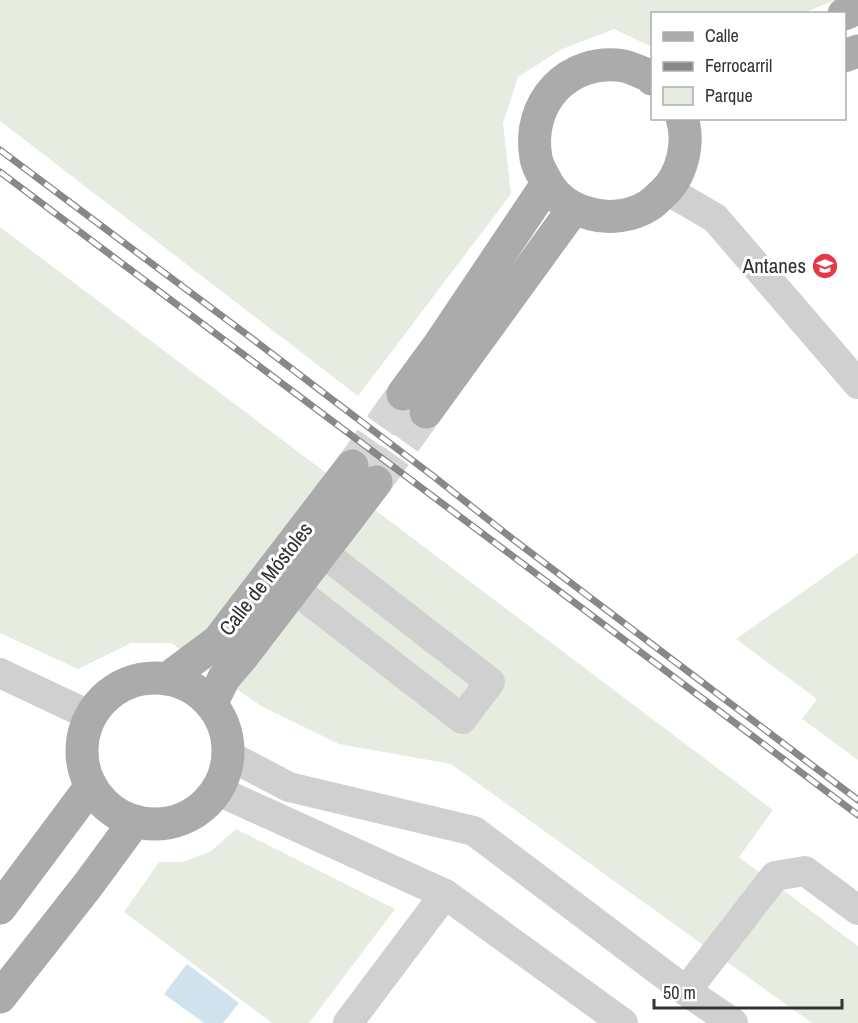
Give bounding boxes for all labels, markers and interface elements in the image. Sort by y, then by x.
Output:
legend [651,12,846,120]
text: Calle [705,23,739,48]
text: Ferrocarril [705,53,772,78]
text: Parque [705,83,753,108]
place label: Antanes [742,251,806,280]
school or university icon: Antanes [810,251,840,281]
street label: Calle de Móstoles [212,516,319,642]
scale bar [654,972,842,1010]
text: 50 m [663,980,696,1005]

